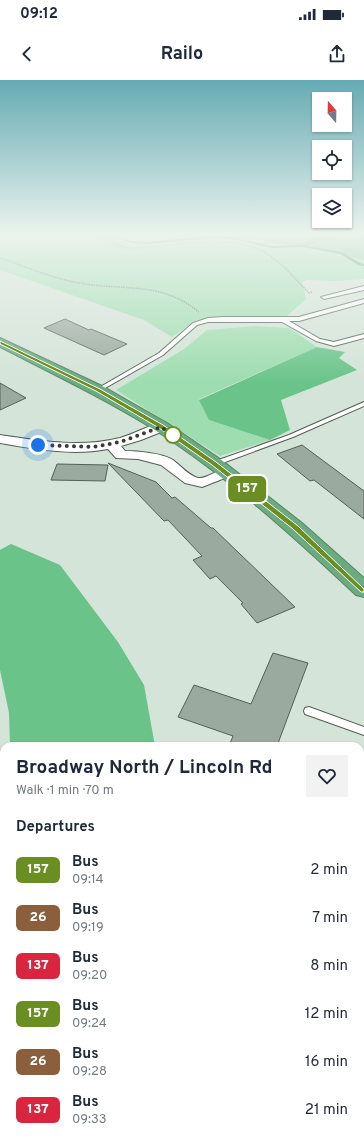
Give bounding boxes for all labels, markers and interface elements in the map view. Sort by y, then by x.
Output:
text: 09:12 [20,5,58,24]
icon: back [16,43,38,65]
text: Railo [161,43,203,66]
icon: share [326,43,348,65]
north arrow [312,92,352,132]
map controls [312,92,352,228]
button: locate [312,140,352,180]
button: layers [312,188,352,228]
unlabelled marker [164,426,182,444]
your location [28,435,48,455]
line badge: 157 [224,476,270,502]
text: 157 [236,480,258,497]
button: heart [306,755,348,797]
text: Broadway North / Lincoln Rd [16,756,272,780]
text: Walk · 1 min · 70 m [16,783,114,799]
text: Departures [16,818,95,837]
text: Bus [72,853,99,872]
text: 157 [27,861,49,878]
text: 2 min [310,861,348,880]
text: 09:14 [72,872,104,888]
text: Bus [72,901,99,920]
text: 26 [29,909,47,926]
text: 7 min [312,909,348,928]
text: 09:19 [72,920,104,936]
text: Bus [72,949,99,968]
text: 137 [27,957,49,974]
text: 8 min [310,957,348,976]
text: 09:20 [72,968,107,984]
text: Bus [72,997,99,1016]
text: 157 [27,1005,49,1022]
text: 12 min [305,1005,348,1024]
text: 09:24 [72,1016,107,1032]
text: Bus [72,1045,99,1064]
text: 26 [29,1053,47,1070]
text: 16 min [305,1053,348,1072]
text: 09:28 [72,1064,107,1080]
text: Bus [72,1093,99,1112]
text: 137 [27,1101,49,1118]
text: 21 min [305,1101,348,1120]
text: 09:33 [72,1112,107,1128]

